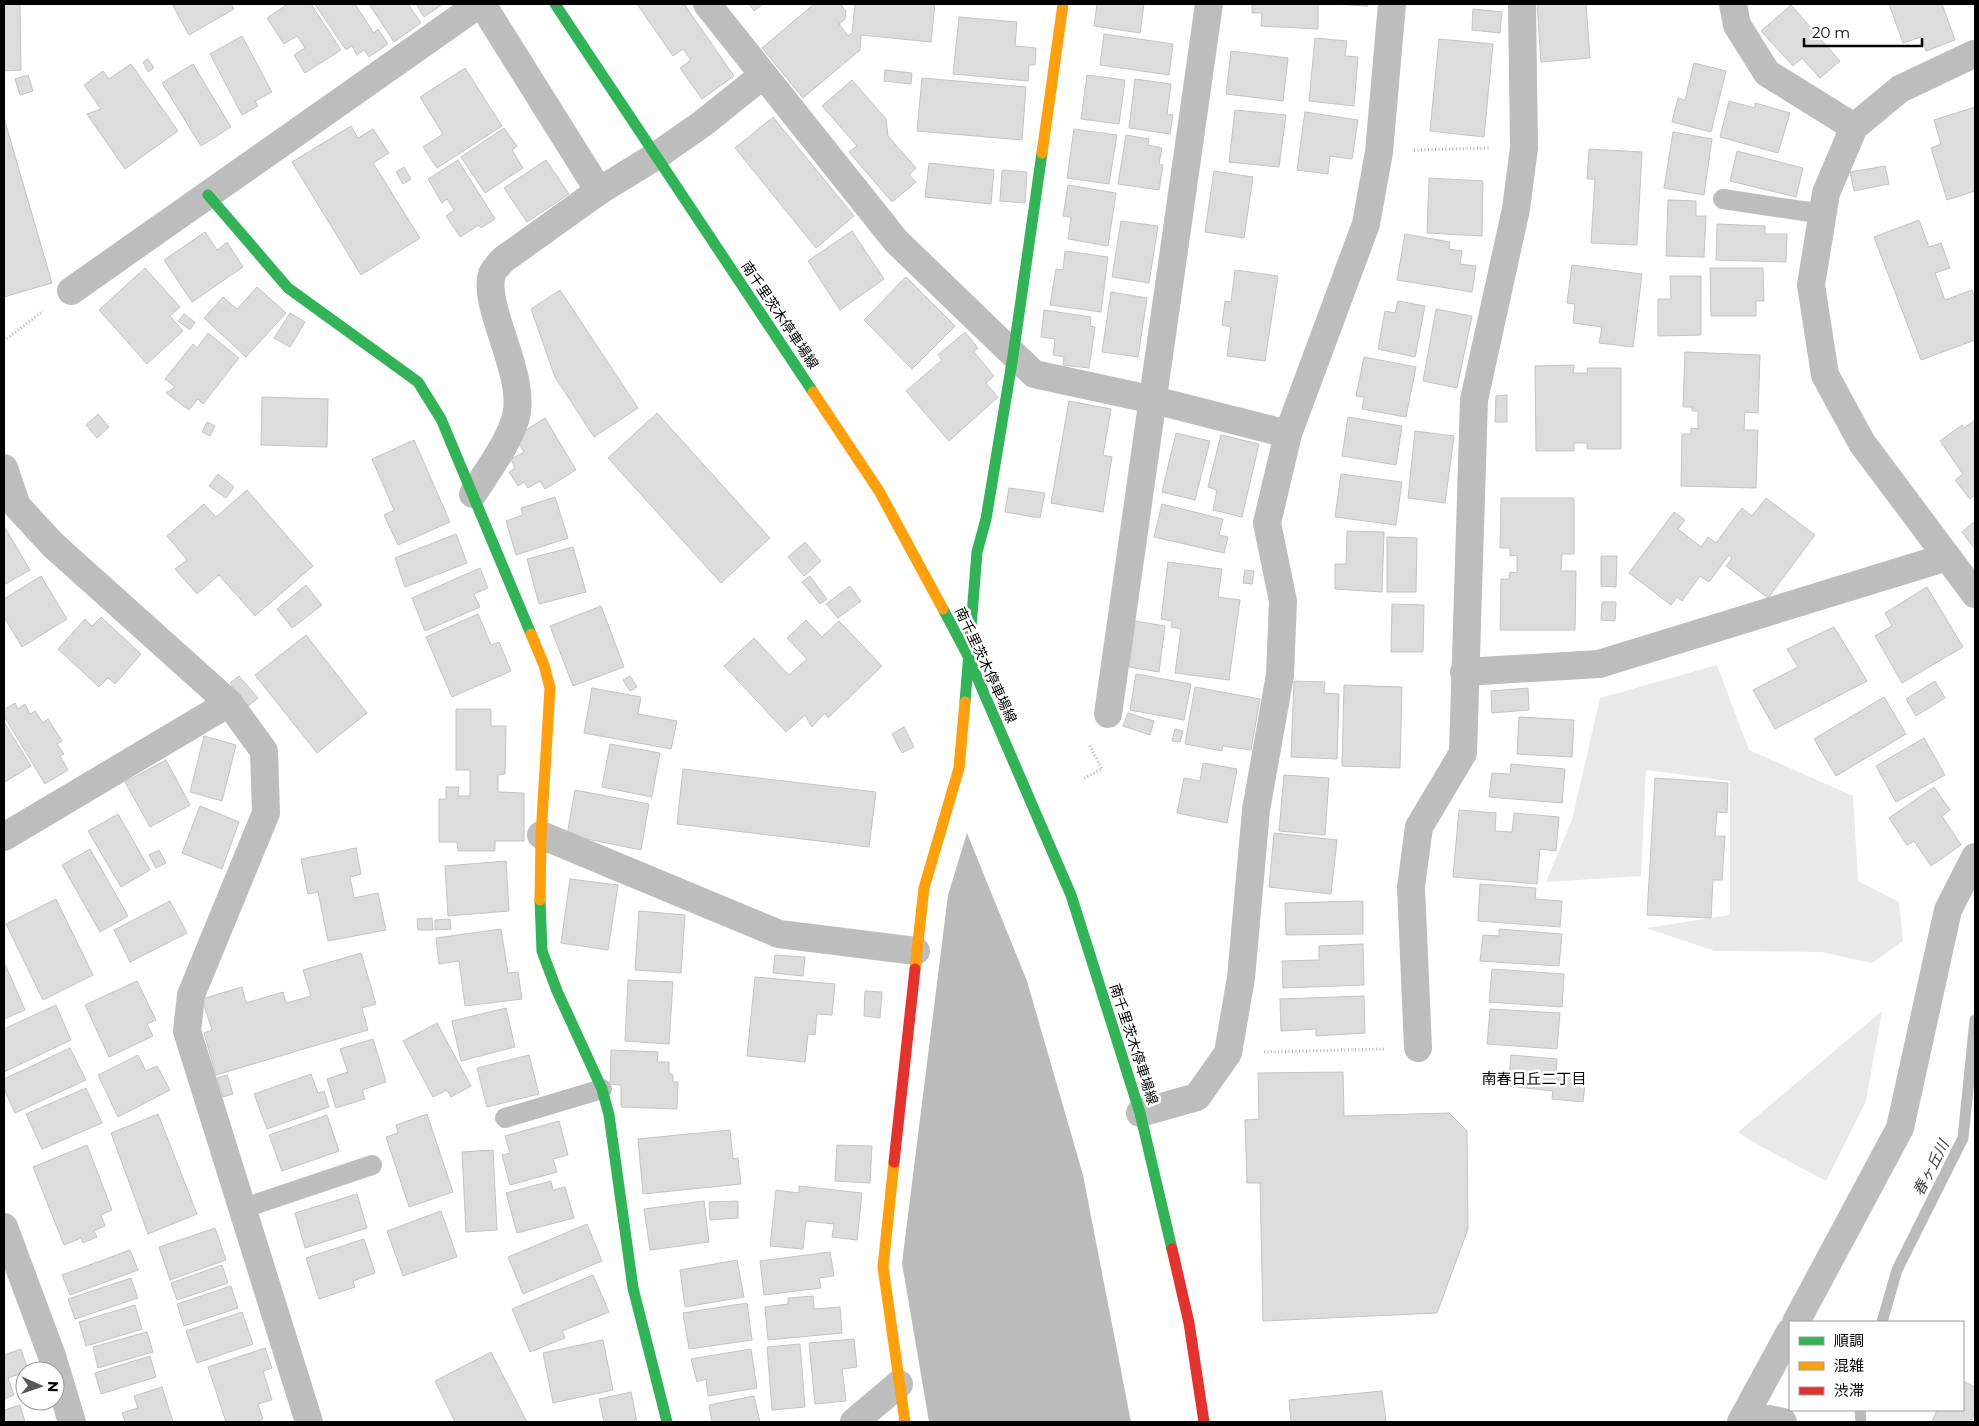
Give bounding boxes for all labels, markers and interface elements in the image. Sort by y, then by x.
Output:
scale bar [1804,15,1922,47]
text: 20 m [1812,23,1850,42]
street label: 南千里茨木停車場線 [737,258,823,372]
street label: 南千里茨木停車場線 [951,604,1021,726]
street label: 南千里茨木停車場線 [1106,981,1162,1107]
district label: 南春日丘二丁目 [1481,1069,1587,1088]
water label: 春ヶ丘川 [1908,1135,1954,1199]
legend [1789,1321,1964,1411]
text: 順調 [1834,1331,1864,1350]
text: 混雑 [1834,1356,1864,1375]
north arrow [15,1361,65,1411]
text: N [44,1380,62,1392]
text: 渋滞 [1834,1381,1864,1400]

